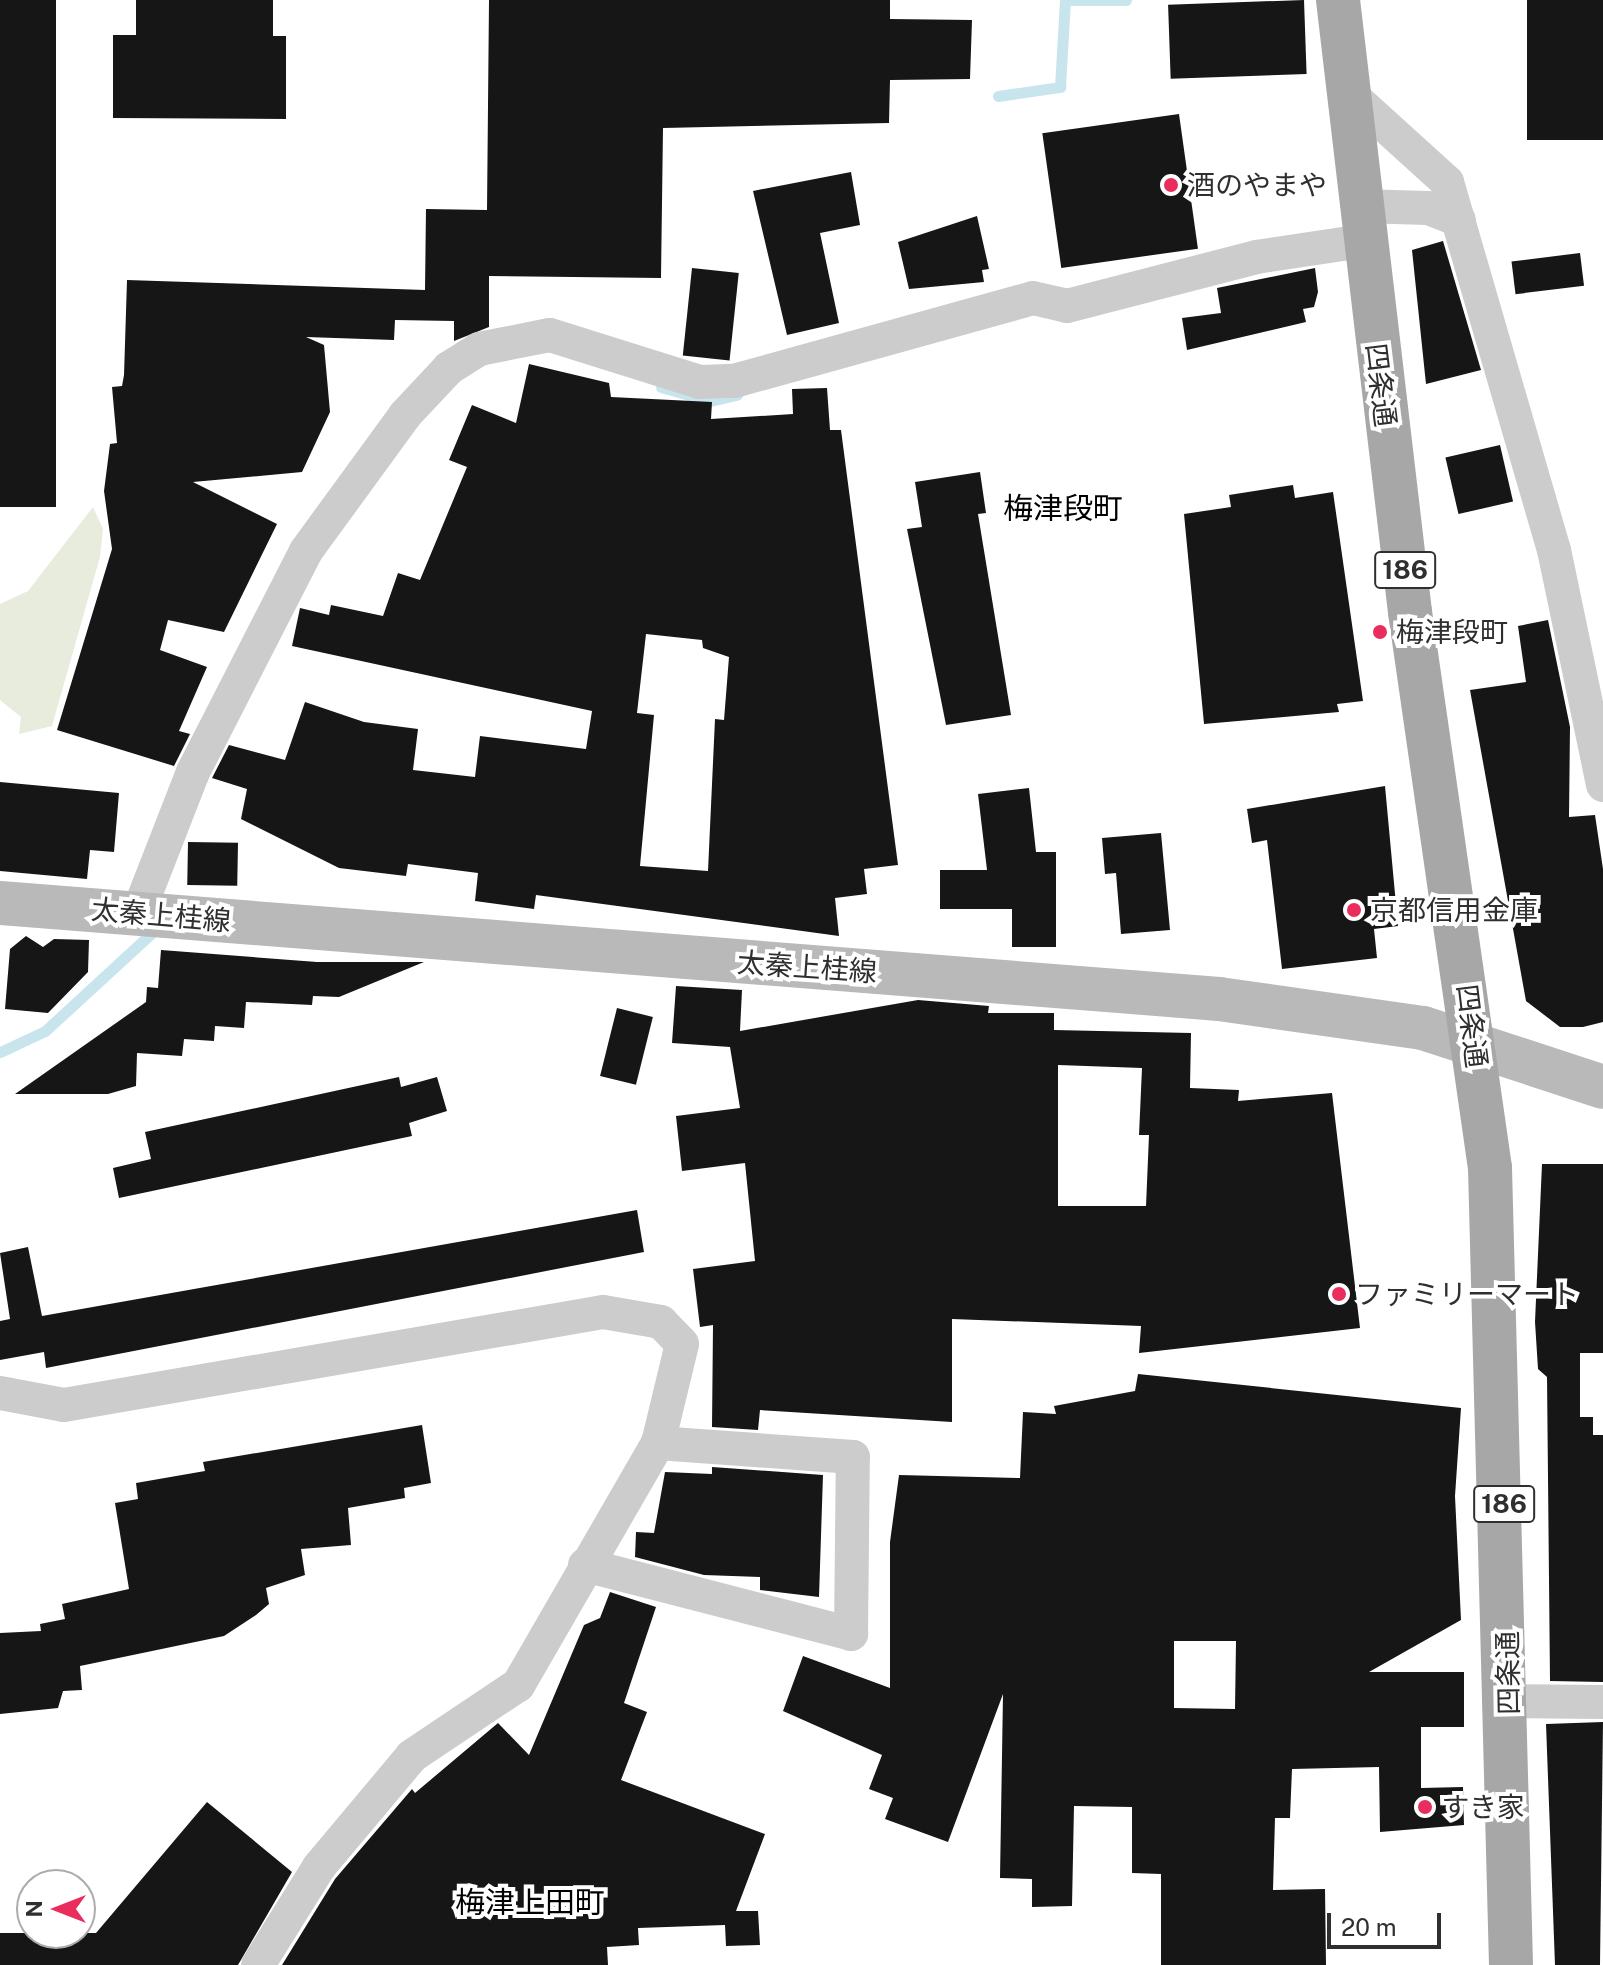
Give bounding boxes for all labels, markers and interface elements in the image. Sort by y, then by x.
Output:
place label: 酒のやまや [1187,168,1327,202]
marker: 酒のやまや [1162,176,1180,194]
street label: 四条通 [1359,341,1403,429]
district label: 梅津段町 [1003,490,1123,526]
road number: 186 [1373,548,1437,592]
place label: 梅津段町 [1396,615,1508,649]
marker: 梅津段町 [1371,623,1389,641]
street label: 太秦上桂線 [90,892,232,938]
place label: 京都信用金庫 [1370,893,1538,927]
marker: 京都信用金庫 [1345,901,1363,919]
street label: 太秦上桂線 [736,945,878,989]
street label: 四条通 [1450,982,1494,1070]
place label: ファミリーマート [1355,1277,1579,1311]
marker: ファミリーマート [1330,1285,1348,1303]
road number: 186 [1472,1482,1536,1526]
street label: 四条通 [1490,1631,1526,1715]
place label: すき家 [1441,1790,1525,1824]
marker: すき家 [1416,1798,1434,1816]
north arrow [16,1869,96,1949]
district label: 梅津上田町 [455,1884,605,1920]
scale bar [1331,1897,1445,1947]
text: N [21,1900,47,1918]
text: 20 m [1341,1913,1397,1941]

